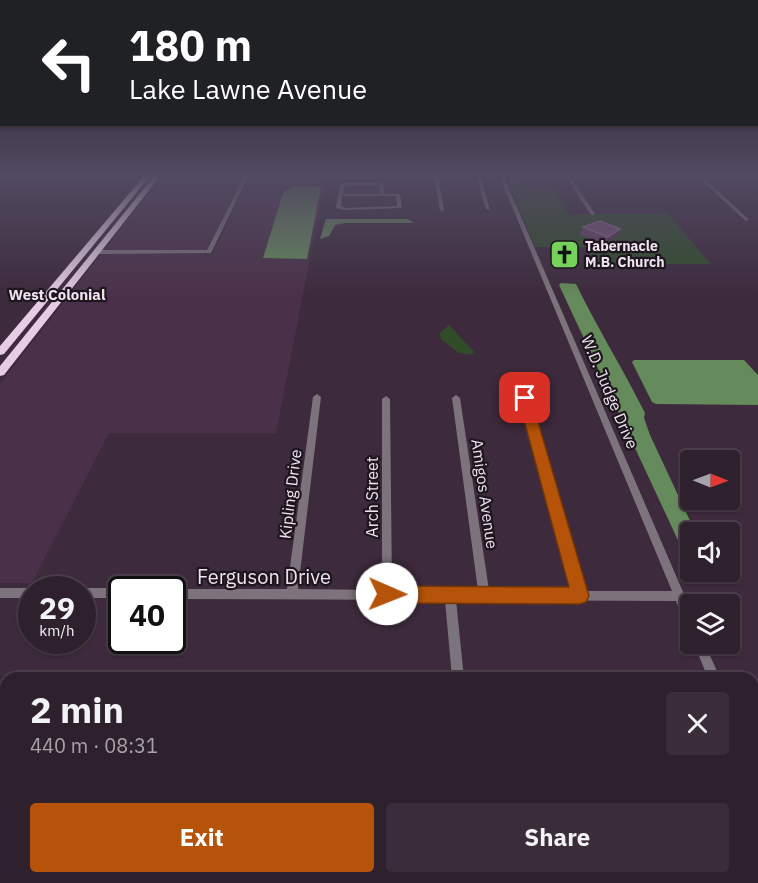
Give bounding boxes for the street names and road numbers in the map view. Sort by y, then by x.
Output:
street label: W.D. Judge Drive [577,332,643,452]
street label: Amigos Avenue [467,438,503,550]
street label: Kipling Drive [275,448,305,540]
street label: Arch Street [362,457,382,537]
street label: Ferguson Drive [197,563,331,590]

